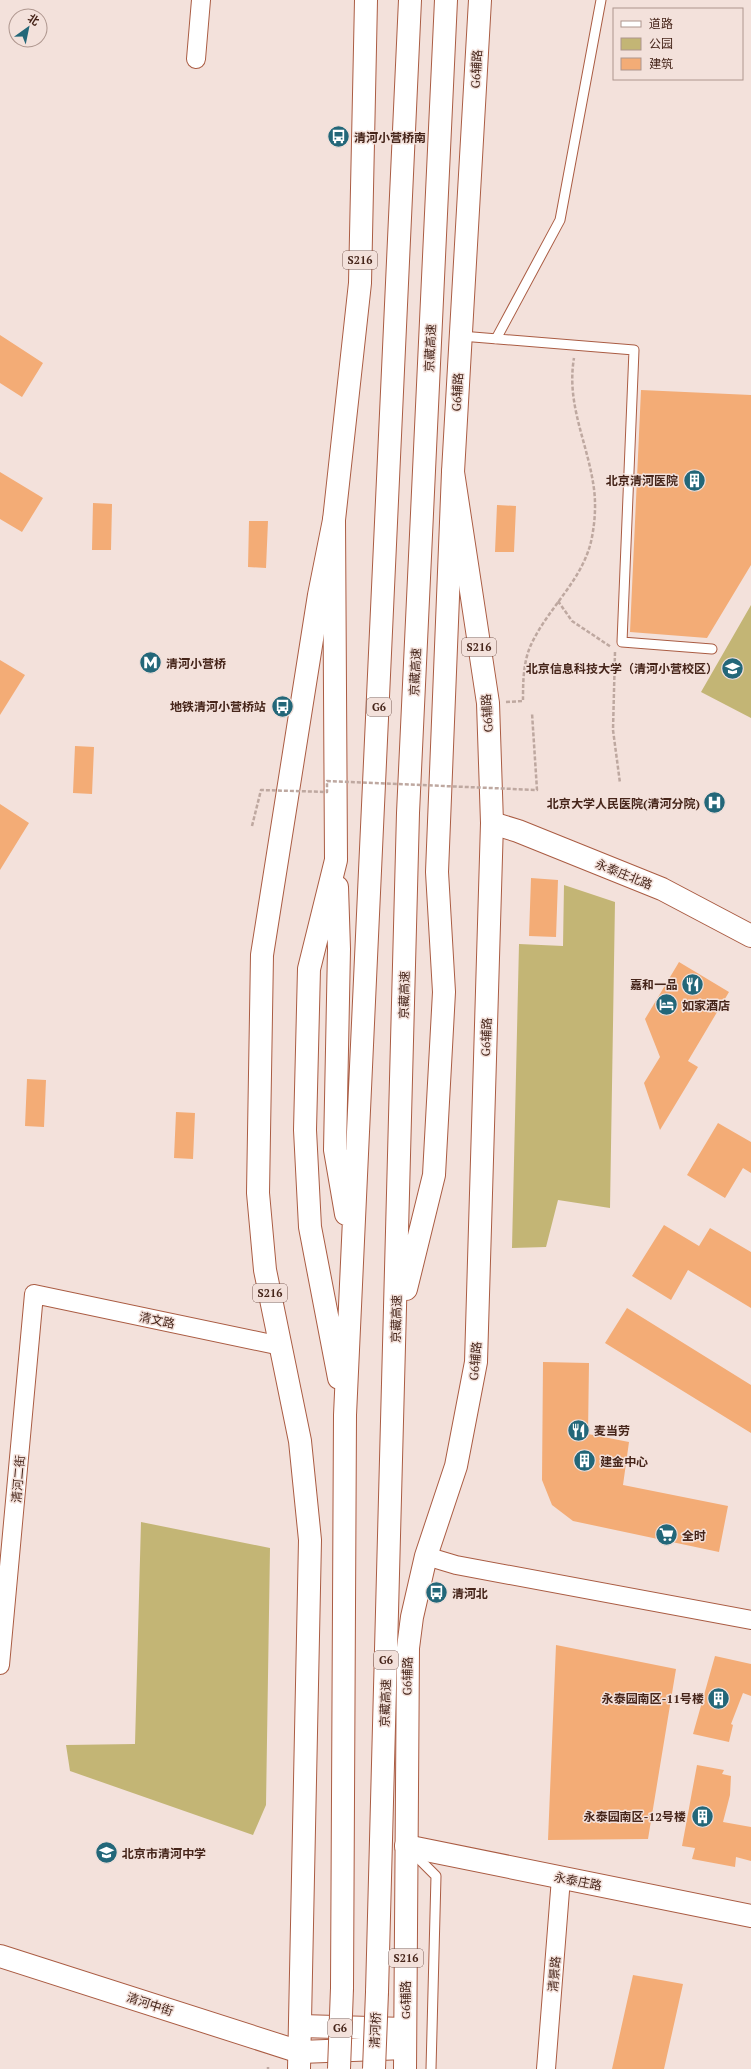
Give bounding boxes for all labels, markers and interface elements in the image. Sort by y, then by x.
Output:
north arrow [8,8,48,48]
legend [613,8,743,80]
text: 北 [25,11,42,28]
text: 道路 [649,16,673,31]
text: 公园 [649,36,673,51]
street label: G6辅路 [467,49,485,89]
text: 建筑 [649,56,673,71]
bus stop icon: 清河小营桥南 [326,124,352,150]
place label: 清河小营桥南 [354,130,426,145]
road number: S216 [343,251,377,269]
street label: 京藏高速 [421,324,439,372]
street label: G6辅路 [448,372,466,412]
building icon: 北京清河医院 [681,467,707,493]
place label: 北京清河医院 [606,473,678,488]
road number: S216 [462,638,496,656]
street label: 京藏高速 [406,648,424,696]
metro station icon: 清河小营桥 [138,650,164,676]
school or university icon: 北京信息科技大学（清河小营校区） [720,655,746,681]
place label: 清河小营桥 [166,656,226,671]
place label: 北京信息科技大学（清河小营校区） [526,661,718,676]
bus stop icon: 地铁清河小营桥站 [269,693,295,719]
street label: G6辅路 [478,693,496,733]
road number: G6 [367,698,391,716]
place label: 地铁清河小营桥站 [170,699,266,714]
hospital icon: 北京大学人民医院(清河分院) [702,790,728,816]
place label: 北京大学人民医院(清河分院) [547,796,700,811]
street label: 永泰庄北路 [593,856,655,892]
street label: 京藏高速 [396,971,412,1019]
restaurant icon: 嘉和一品 [680,971,706,997]
place label: 嘉和一品 [630,977,678,992]
hotel icon: 如家酒店 [654,992,680,1018]
place label: 如家酒店 [682,998,730,1013]
street label: G6辅路 [478,1017,494,1057]
road number: S216 [253,1284,287,1302]
street label: 京藏高速 [388,1295,404,1343]
street label: 清文路 [138,1309,176,1331]
street label: G6辅路 [466,1341,484,1381]
restaurant icon: 麦当劳 [565,1417,591,1443]
place label: 麦当劳 [594,1423,630,1438]
building icon: 建金中心 [571,1448,597,1474]
street label: 清河二街 [8,1454,28,1504]
place label: 建金中心 [600,1454,648,1469]
supermarket icon: 全时 [654,1522,680,1548]
place label: 全时 [682,1528,706,1543]
bus stop icon: 清河北 [424,1580,450,1606]
place label: 清河北 [452,1586,488,1601]
road number: G6 [374,1651,398,1669]
street label: G6辅路 [399,1657,415,1695]
street label: 京藏高速 [377,1679,393,1727]
building icon: 永泰园南区-11号楼 [706,1685,732,1711]
place label: 永泰园南区-11号楼 [601,1691,704,1706]
building icon: 永泰园南区-12号楼 [689,1803,715,1829]
place label: 永泰园南区-12号楼 [583,1809,686,1824]
school or university icon: 北京市清河中学 [93,1840,119,1866]
place label: 北京市清河中学 [122,1846,206,1861]
street label: 永泰庄路 [553,1869,603,1893]
road number: S216 [389,1949,423,1967]
street label: 清景路 [545,1955,563,1993]
street label: G6辅路 [398,1981,413,2019]
street label: 清河中街 [125,1989,175,2019]
street label: 清河桥 [367,2012,383,2048]
road number: G6 [328,2019,352,2037]

